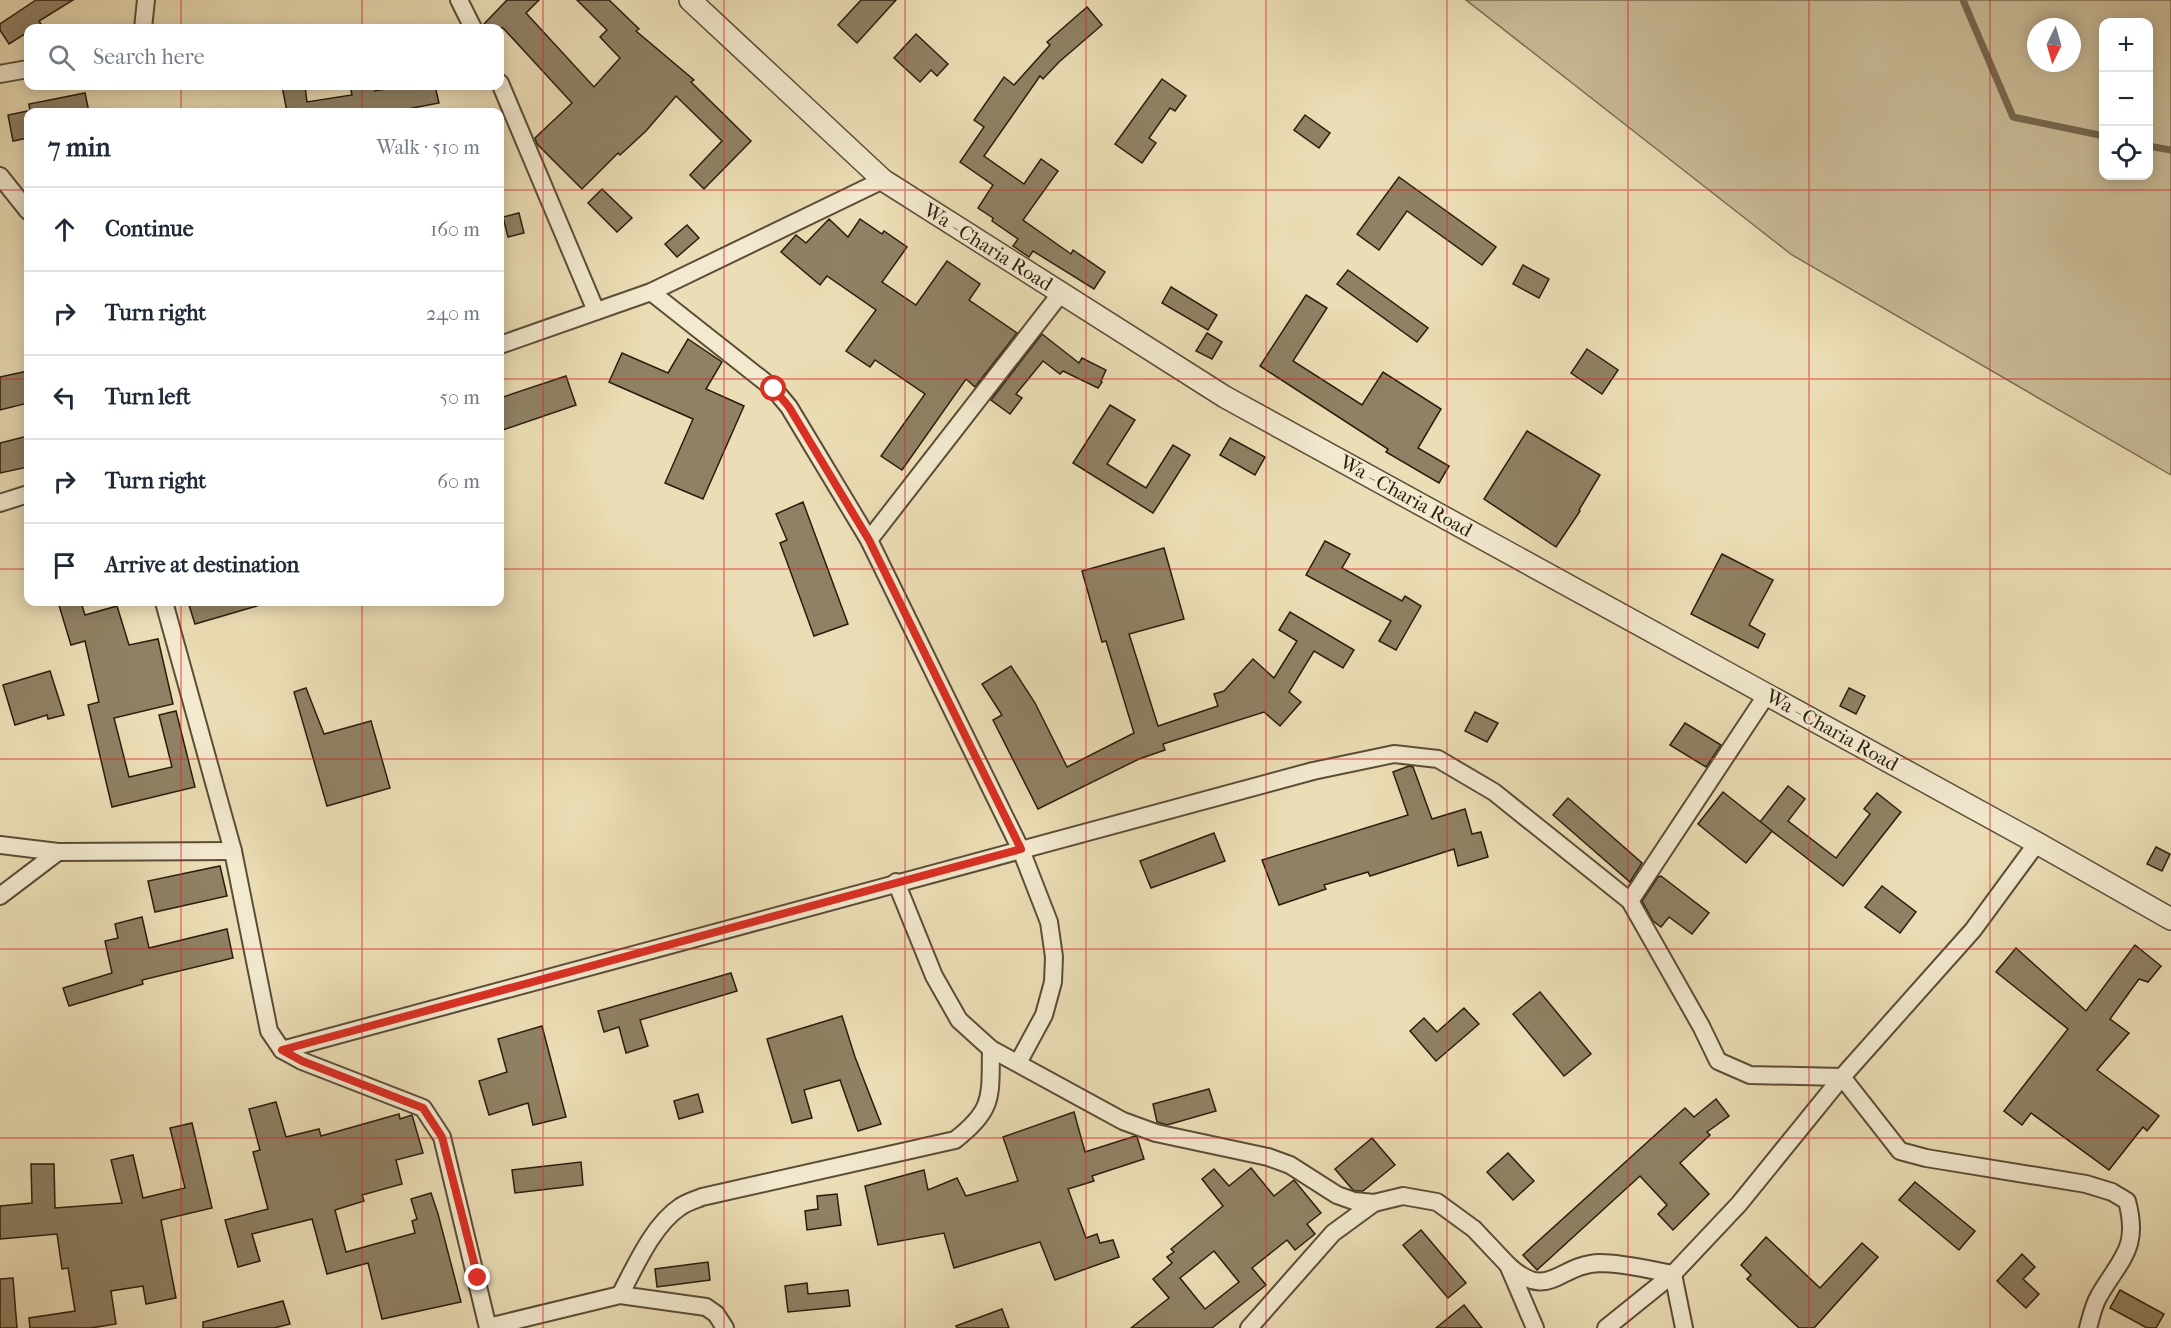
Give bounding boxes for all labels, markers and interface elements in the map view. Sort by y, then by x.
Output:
north arrow [2027,18,2081,72]
map controls [2099,18,2153,180]
button: + [2099,18,2153,72]
search box [24,24,504,90]
icon: search [45,41,78,74]
text: Search here [93,44,205,70]
button: − [2099,72,2153,126]
button: locate [2099,126,2153,180]
text: 7 min [48,132,111,163]
text: Walk · 510 m [376,136,480,159]
street label: Wa - Charia Road [918,198,1058,296]
icon: ahead [48,213,81,246]
text: Continue [105,216,194,242]
text: 160 m [430,218,480,241]
icon: right [48,297,81,330]
text: Turn right [105,300,206,326]
text: 240 m [426,302,480,325]
route start [760,375,786,401]
icon: left [48,381,81,414]
text: Turn left [105,384,191,410]
text: 50 m [439,386,480,409]
street label: Wa - Charia Road [1335,450,1477,542]
icon: right [48,465,81,498]
text: Turn right [105,468,206,494]
text: 60 m [437,470,480,493]
icon: arrive [48,549,81,582]
text: Arrive at destination [105,552,299,578]
street label: Wa - Charia Road [1761,684,1903,776]
route end [464,1264,490,1290]

